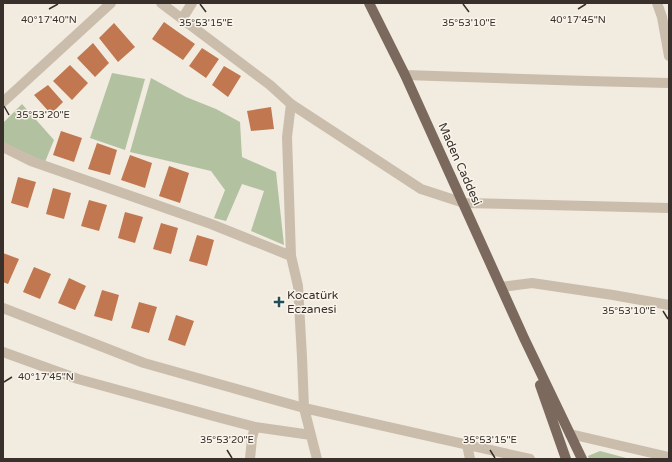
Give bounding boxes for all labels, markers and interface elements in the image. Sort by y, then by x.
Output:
text: 40°17'40"N [21,14,77,26]
text: 40°17'45"N [550,14,606,26]
text: 35°53'15"E [179,17,233,29]
text: 35°53'10"E [442,17,496,29]
text: 35°53'20"E [16,109,70,121]
street label: Maden Caddesi [436,121,484,207]
place label: Kocatürk Eczanesi [287,288,339,316]
marker: Kocatürk Eczanesi [274,297,284,307]
text: 35°53'10"E [602,305,656,317]
text: 40°17'45"N [18,371,74,383]
text: 35°53'20"E [200,434,254,446]
text: 35°53'15"E [463,434,517,446]

